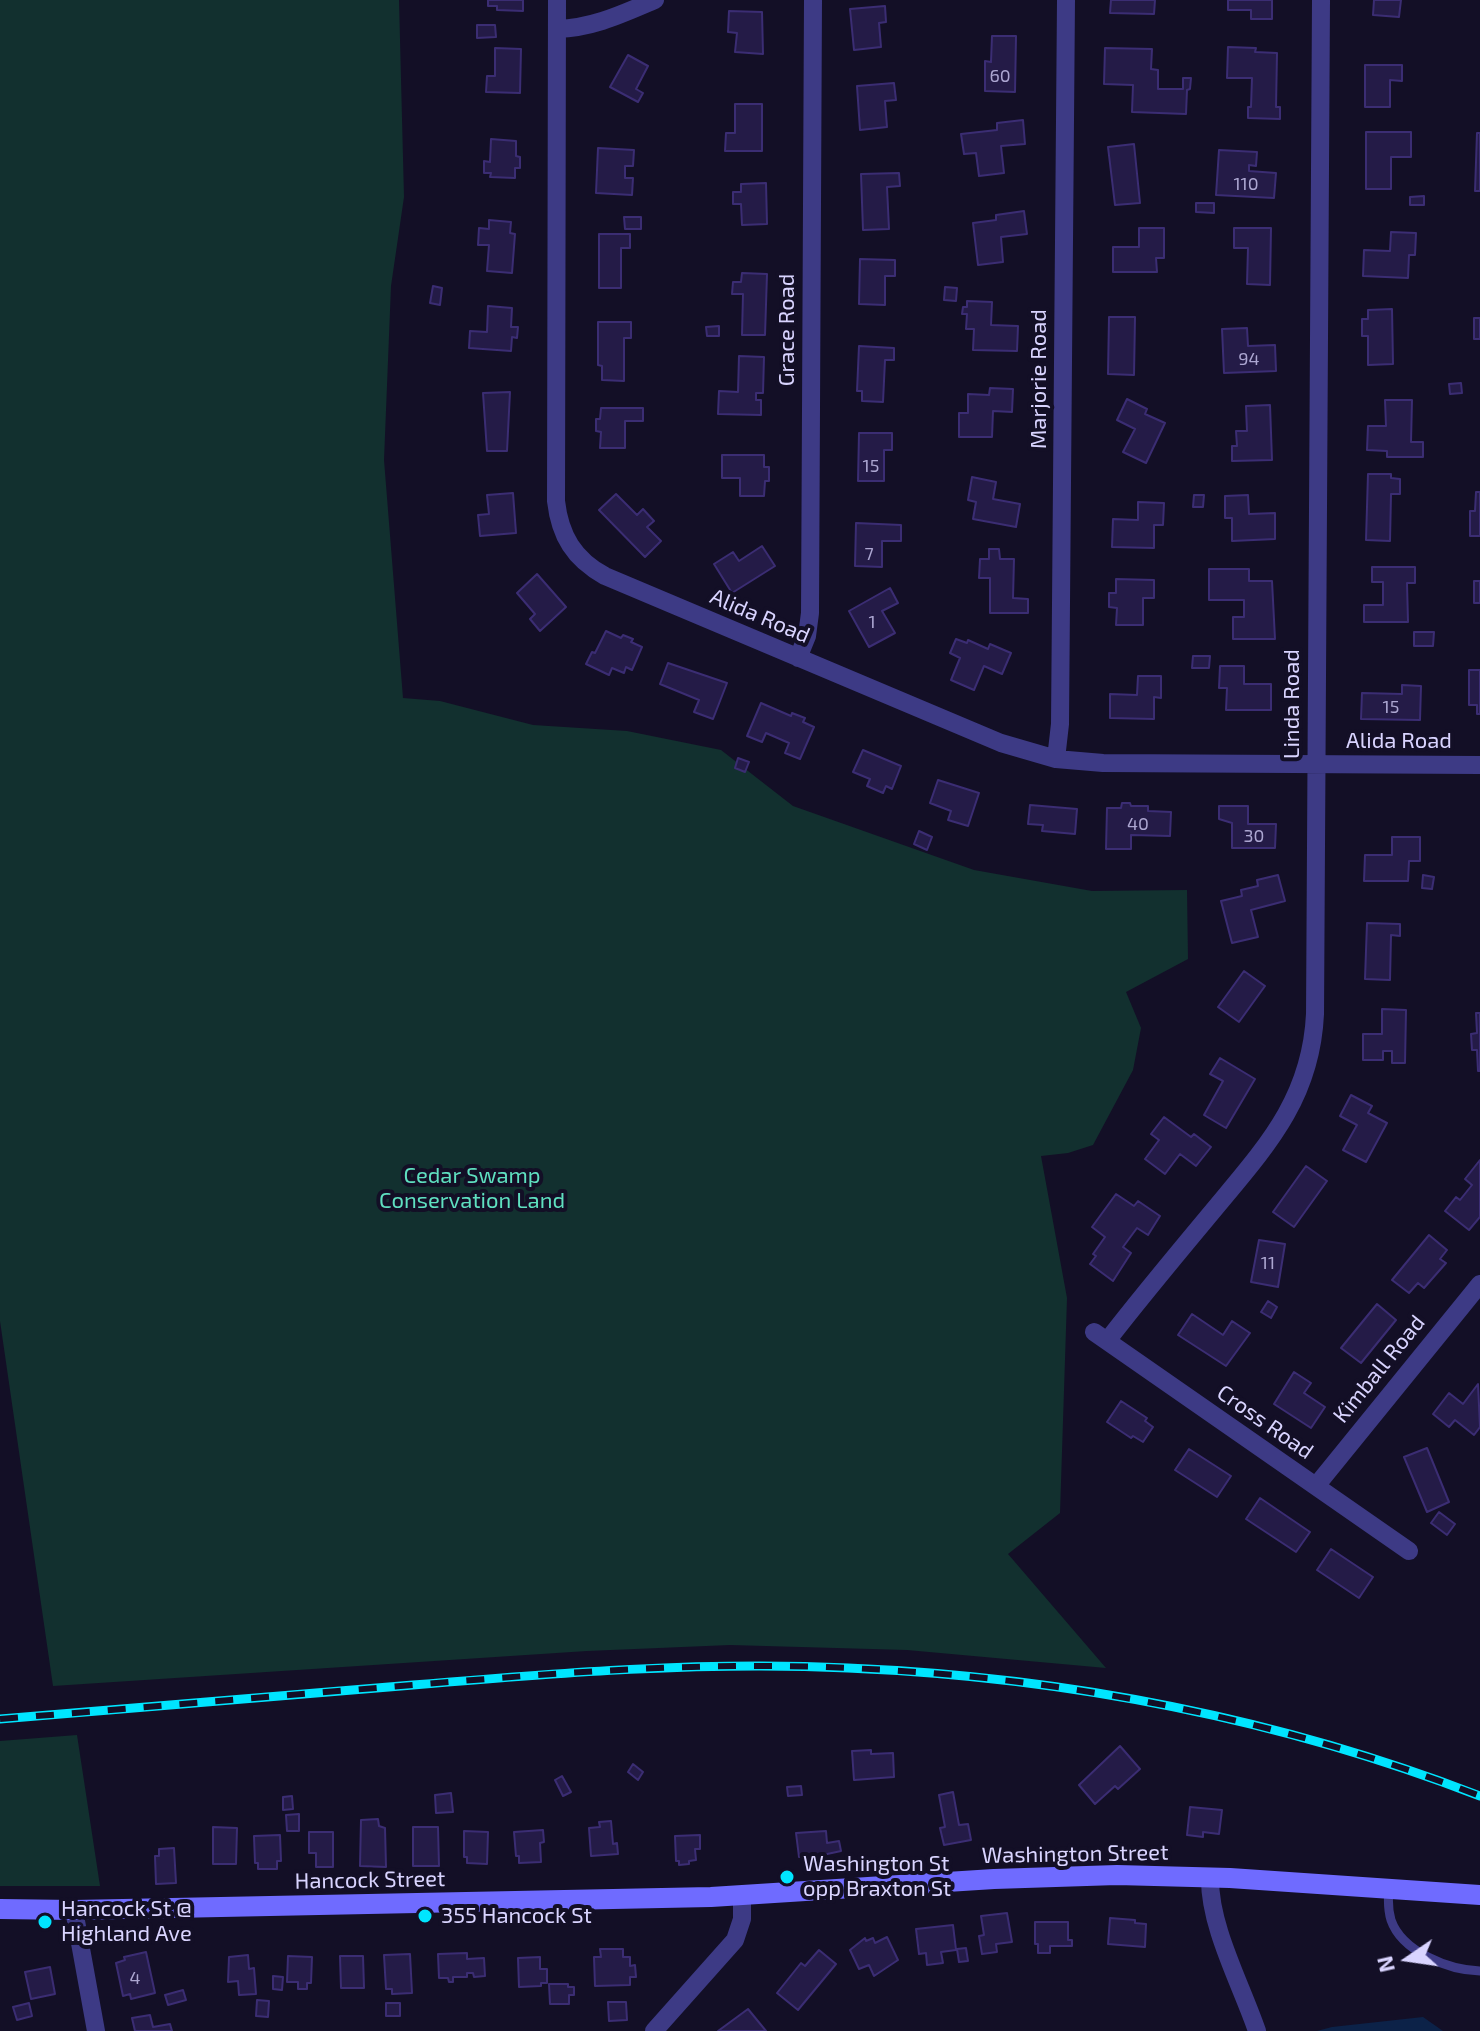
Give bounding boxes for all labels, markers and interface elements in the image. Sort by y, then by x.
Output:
house number: 60 [989,65,1011,87]
house number: 110 [1233,173,1259,195]
street label: Grace Road [774,274,800,386]
street label: Marjorie Road [1026,309,1052,449]
house number: 94 [1238,348,1260,370]
house number: 15 [863,455,879,477]
house number: 7 [864,543,874,565]
street label: Alida Road [706,583,814,649]
house number: 1 [868,611,876,633]
street label: Linda Road [1279,649,1305,759]
house number: 15 [1383,696,1399,718]
street label: Alida Road [1346,728,1452,754]
house number: 40 [1127,813,1149,835]
house number: 30 [1244,825,1264,847]
park label: Cedar Swamp Conservation Land [379,1163,565,1214]
house number: 11 [1261,1252,1275,1274]
street label: Kimball Road [1328,1310,1430,1428]
street label: Cross Road [1212,1379,1318,1465]
street label: Washington Street [981,1839,1169,1869]
place label: Washington St opp Braxton St [803,1851,951,1902]
street label: Hancock Street [294,1865,446,1895]
marker: Washington St opp Braxton St [778,1868,796,1886]
place label: Hancock St @ Highland Ave [61,1896,192,1948]
place label: 355 Hancock St [441,1903,592,1929]
marker: 355 Hancock St [416,1907,434,1925]
marker: Hancock St @ Highland Ave [36,1913,54,1931]
north arrow [1368,1919,1448,1999]
text: N [1370,1954,1399,1975]
house number: 4 [129,1967,141,1989]

